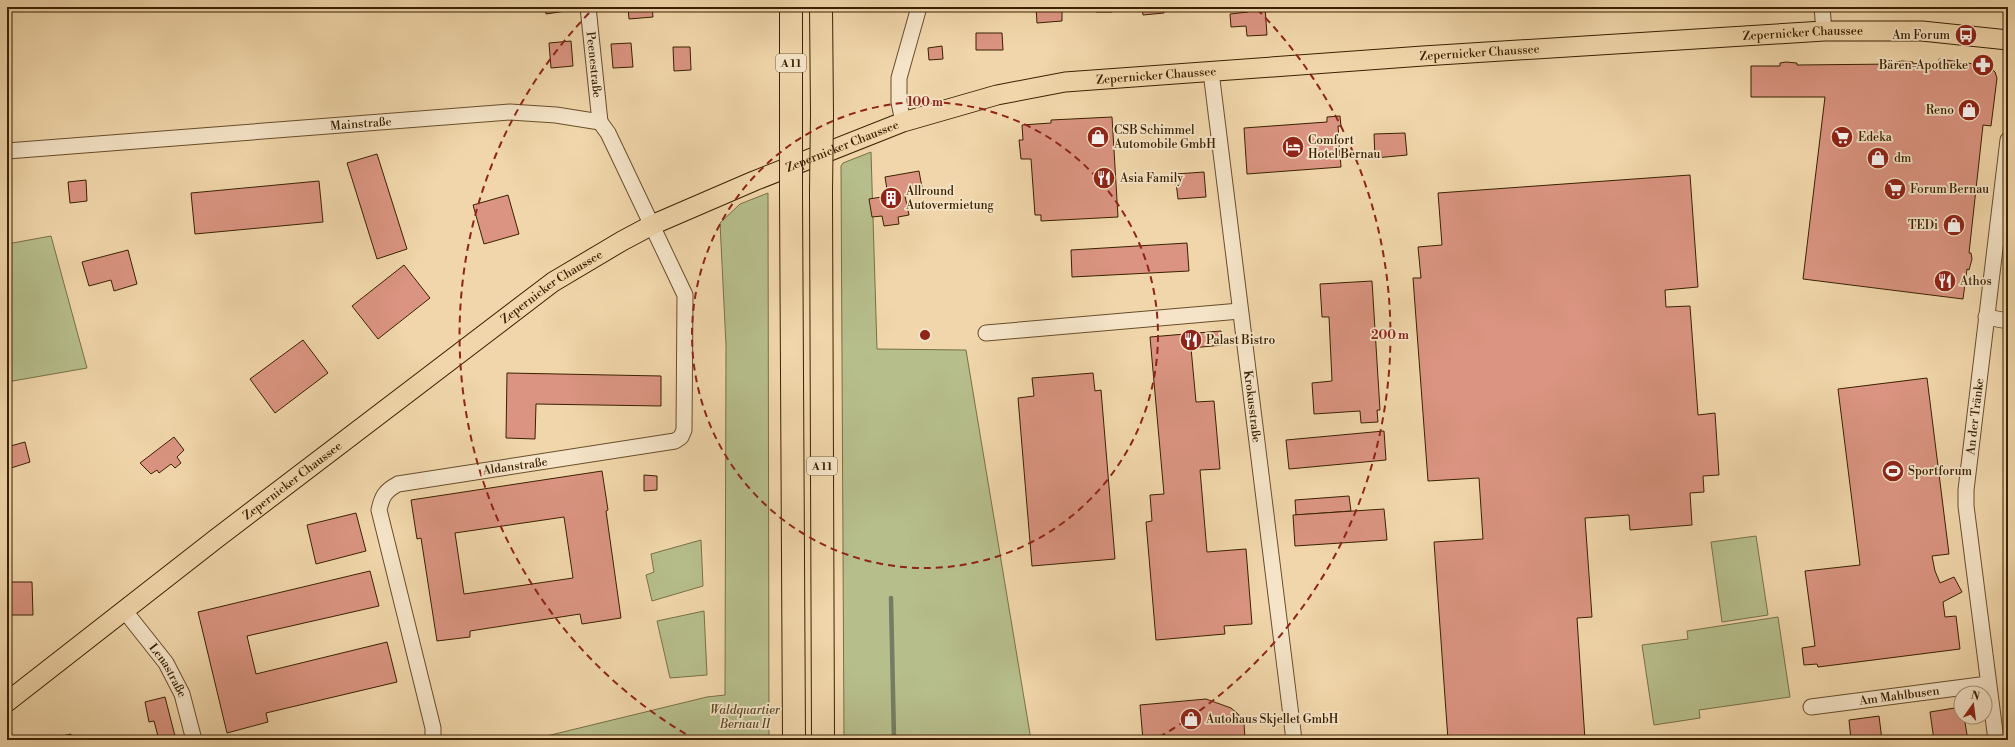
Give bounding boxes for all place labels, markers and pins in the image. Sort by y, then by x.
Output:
bus stop icon: Am Forum [1953,22,1979,48]
place label: Am Forum [1891,28,1950,43]
pharmacy icon: Bären-Apotheke [1970,52,1996,78]
place label: Bären-Apotheke [1878,58,1968,73]
shop icon: Reno [1956,97,1982,123]
place label: Reno [1926,103,1954,118]
place label: CSB Schimmel Automobile GmbH [1113,123,1216,152]
shop icon: CSB Schimmel Automobile GmbH [1085,124,1111,150]
supermarket icon: Edeka [1829,124,1855,150]
place label: Edeka [1858,130,1893,145]
place label: Comfort Hotel Bernau [1308,133,1381,162]
hotel icon: Comfort Hotel Bernau [1280,134,1306,160]
shop icon: dm [1865,145,1891,171]
place label: dm [1894,151,1912,166]
restaurant icon: Asia Family [1091,165,1117,191]
place label: Asia Family [1119,171,1183,186]
supermarket icon: Forum Bernau [1882,176,1908,202]
place label: Forum Bernau [1910,182,1989,197]
place label: Allround Autovermietung [905,184,995,213]
building icon: Allround Autovermietung [878,185,904,211]
shop icon: TEDi [1941,212,1967,238]
place label: TEDi [1908,218,1938,233]
restaurant icon: Athos [1932,268,1958,294]
place label: Athos [1959,274,1992,289]
restaurant icon: Palast Bistro [1178,327,1204,353]
centre of rings [918,328,932,342]
place label: Palast Bistro [1206,333,1275,348]
sports icon: Sportforum [1880,458,1906,484]
place label: Sportforum [1908,464,1973,479]
shop icon: Autohaus Skjellet GmbH [1178,706,1204,732]
place label: Autohaus Skjellet GmbH [1205,712,1339,727]

